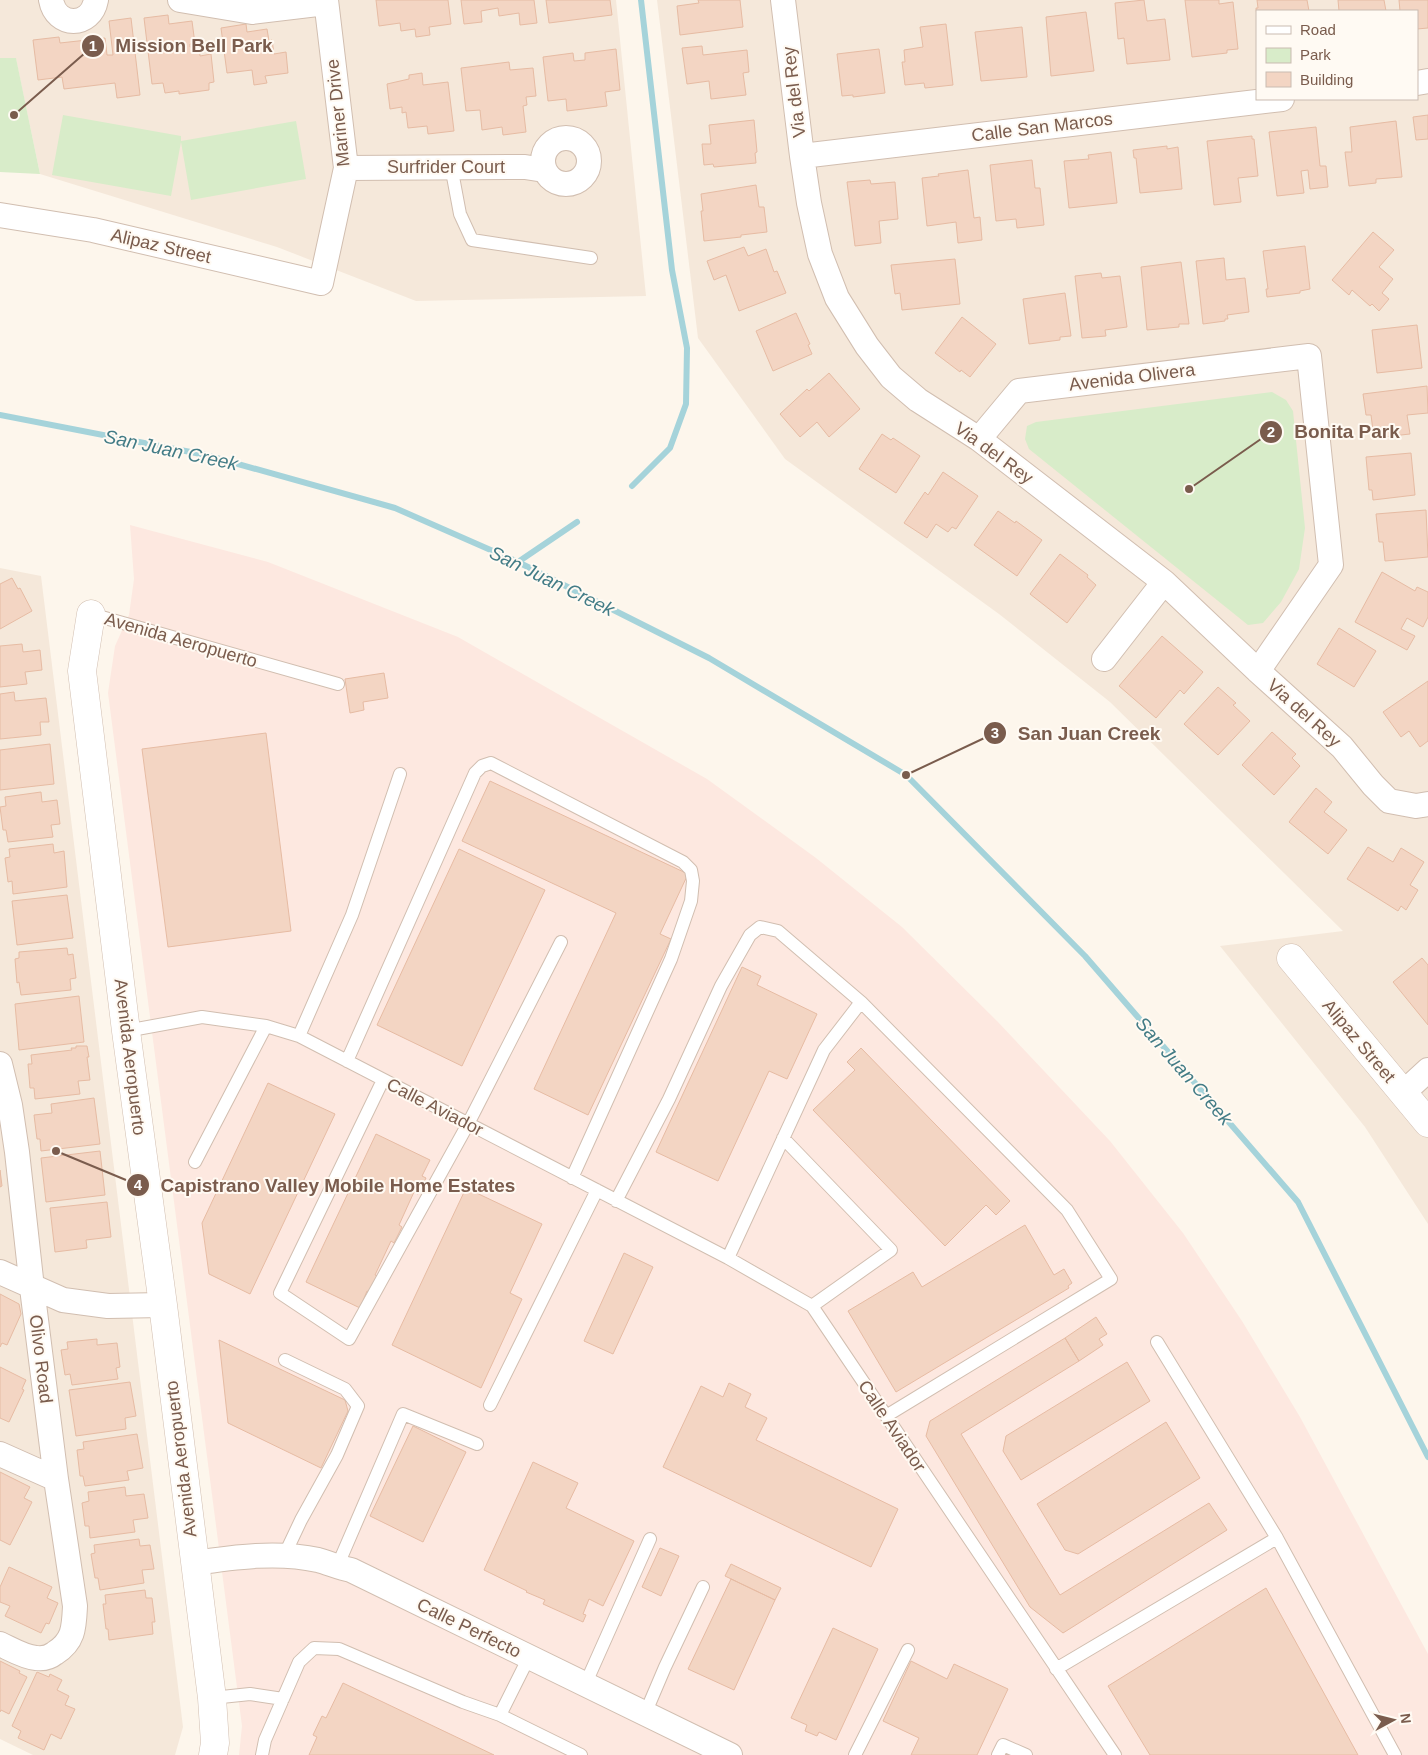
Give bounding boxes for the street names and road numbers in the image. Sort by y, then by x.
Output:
street label: Via del Rey [778,45,810,139]
street label: Mariner Drive [322,58,354,168]
street label: Calle San Marcos [970,108,1114,146]
street label: Surfrider Court [387,157,505,177]
street label: Alipaz Street [109,225,213,267]
street label: Avenida Olivera [1068,359,1197,395]
street label: Via del Rey [951,418,1037,488]
street label: Avenida Aeropuerto [102,609,260,671]
street label: Via del Rey [1263,675,1345,751]
street label: Avenida Aeropuerto [110,977,150,1137]
street label: Alipaz Street [1319,995,1399,1087]
street label: Calle Aviador [383,1074,487,1140]
street label: Olivo Road [26,1314,56,1404]
street label: Calle Aviador [854,1377,930,1475]
street label: Avenida Aeropuerto [161,1379,201,1539]
street label: Calle Perfecto [414,1594,524,1662]

